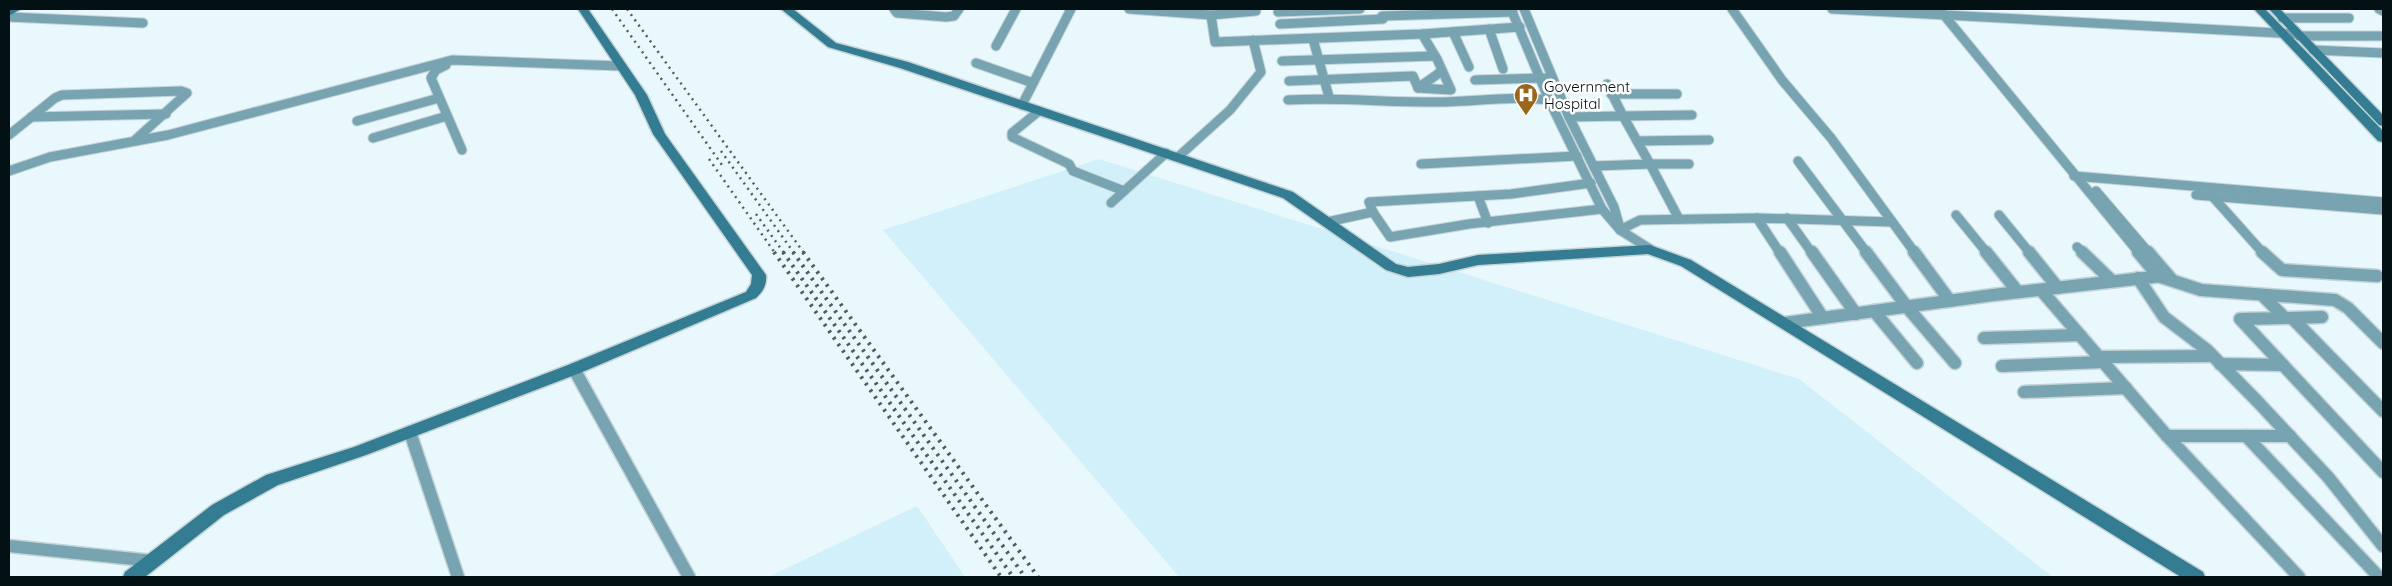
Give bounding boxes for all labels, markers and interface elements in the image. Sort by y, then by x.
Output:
place label: Government Hospital [1544,77,1630,113]
hospital icon: Government Hospital [1513,82,1539,116]

